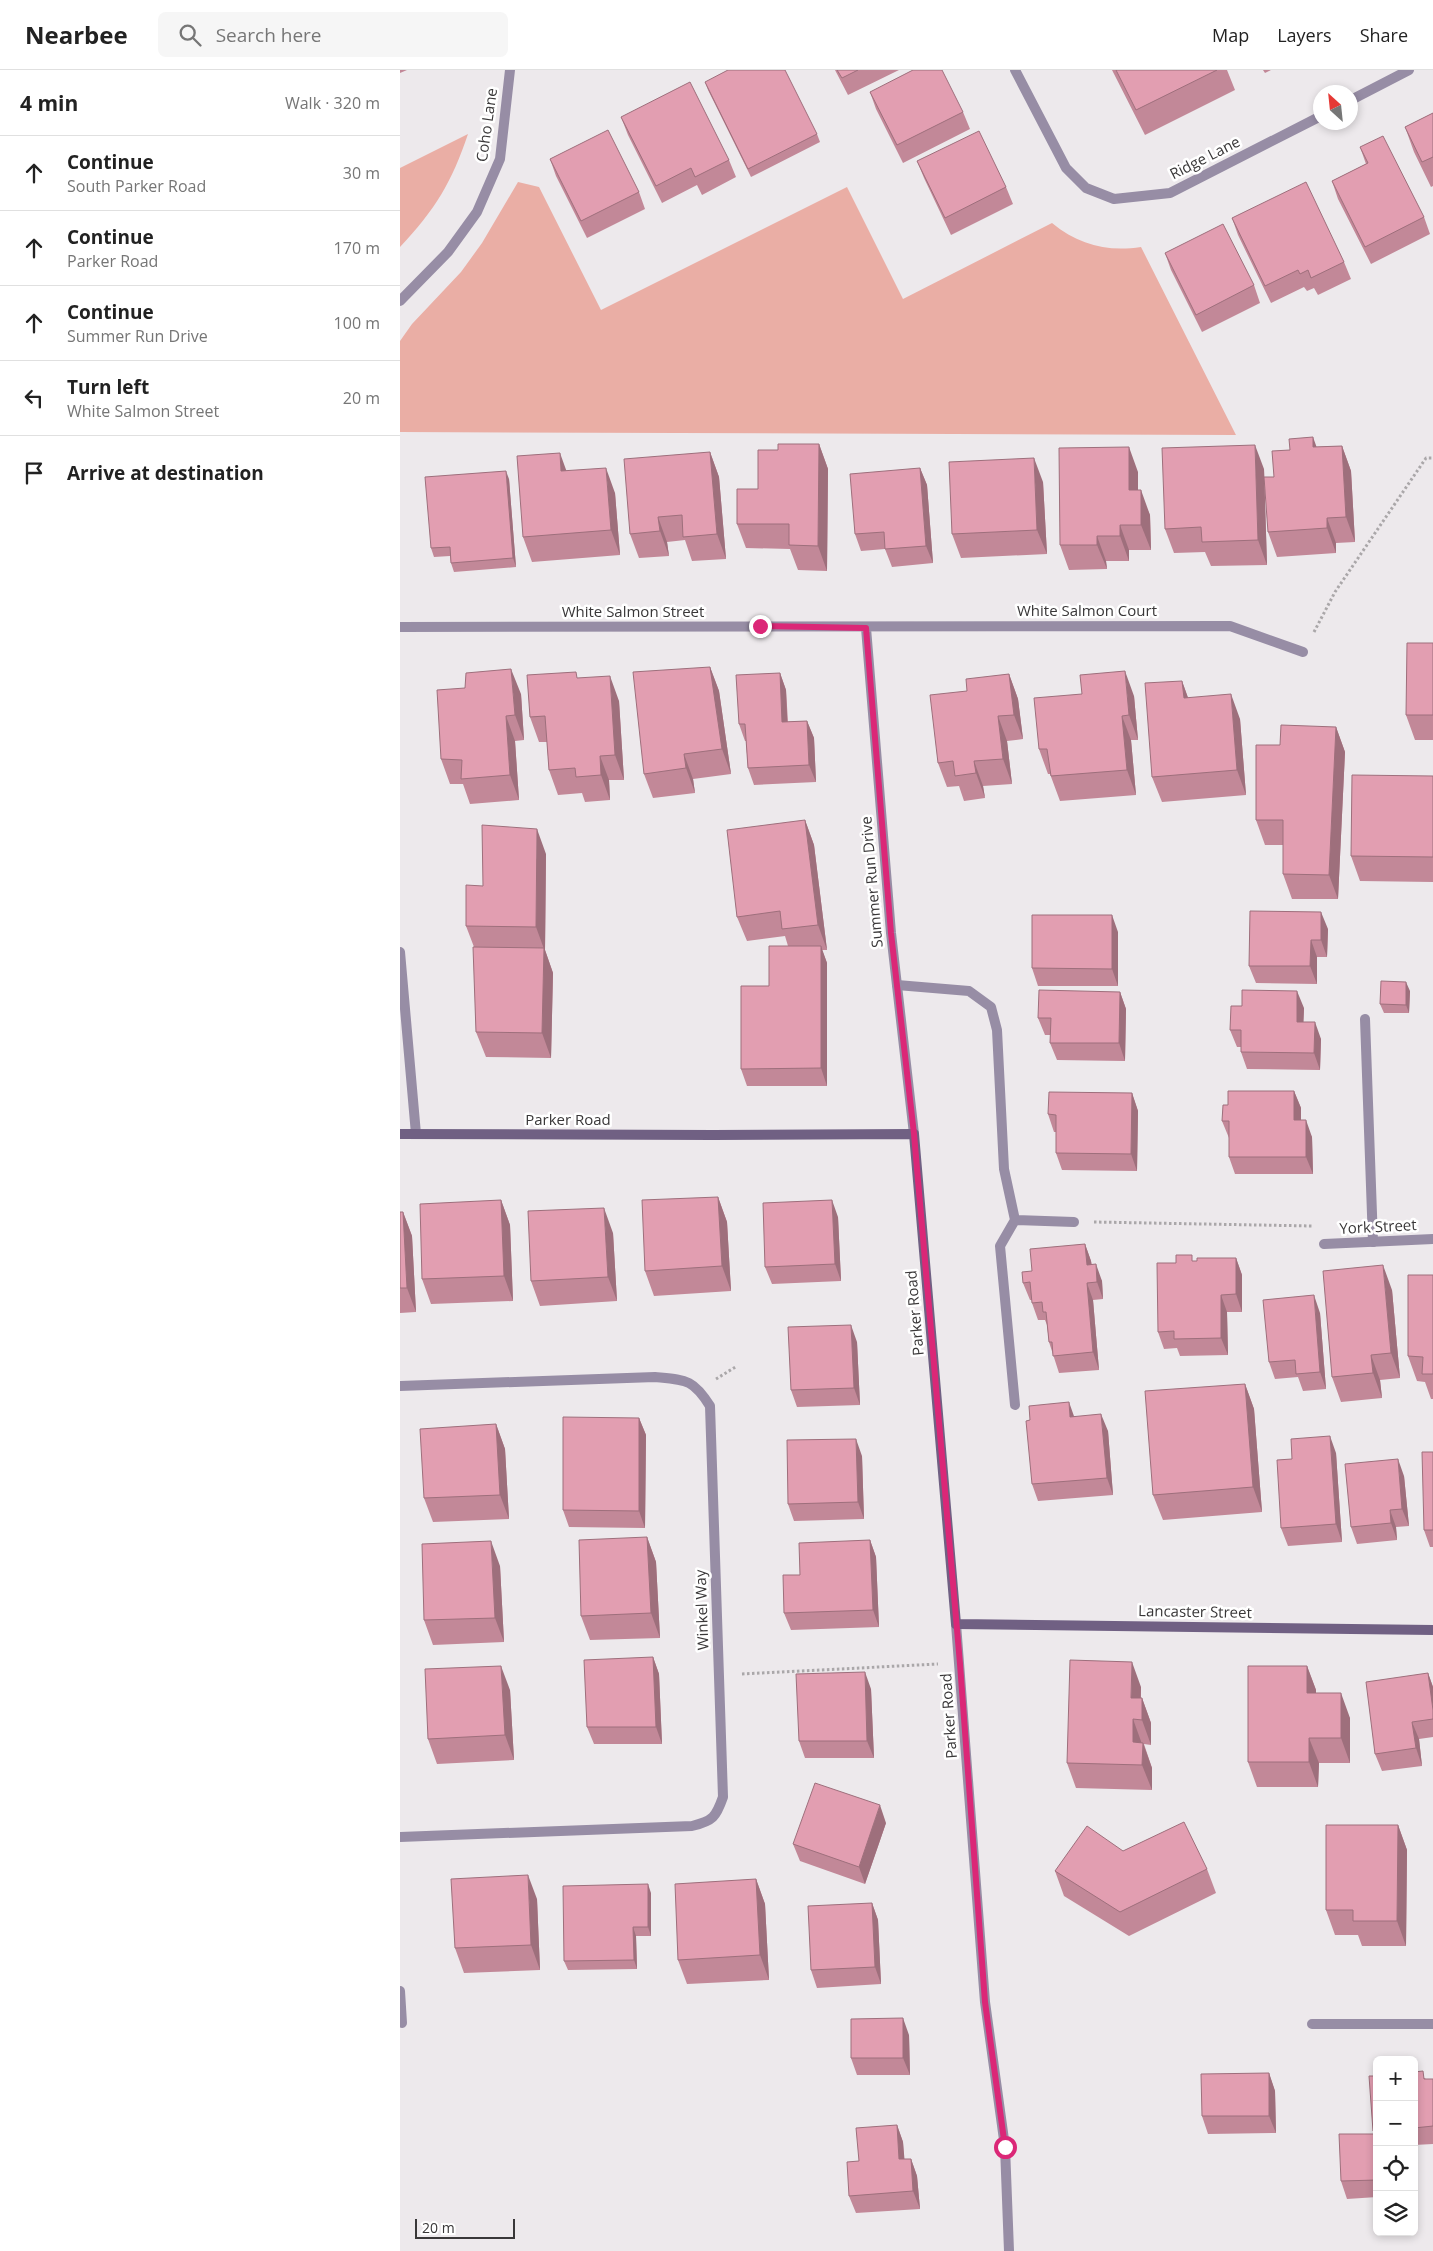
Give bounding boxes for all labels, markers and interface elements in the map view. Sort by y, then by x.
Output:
search box [158,12,508,57]
text: Nearbee [25,18,128,51]
icon: search [176,21,204,49]
text: Search here [216,22,322,48]
text: Map [1212,23,1249,47]
text: Layers [1277,23,1332,47]
text: Share [1360,23,1408,47]
north arrow [1313,85,1358,130]
street label: Coho Lane [471,87,501,163]
text: 4 min [20,89,78,117]
text: Walk · 320 m [285,92,380,114]
street label: Ridge Lane [1166,131,1243,183]
text: Continue [67,149,154,175]
icon: ahead [20,159,48,187]
text: 30 m [343,162,380,184]
text: South Parker Road [67,175,206,197]
text: Continue [67,224,154,250]
icon: ahead [20,234,48,262]
text: 170 m [334,237,380,259]
text: Parker Road [67,250,158,272]
text: Continue [67,299,154,325]
icon: ahead [20,309,48,337]
text: 100 m [334,312,380,334]
text: Summer Run Drive [67,325,208,347]
text: Turn left [67,374,149,400]
icon: left [20,384,48,412]
text: 20 m [343,387,380,409]
text: White Salmon Street [67,400,219,422]
icon: arrive [20,459,48,487]
text: Arrive at destination [67,460,264,486]
street label: White Salmon Court [1017,600,1157,620]
street label: White Salmon Street [562,601,704,621]
route end [749,615,772,638]
street label: Summer Run Drive [855,816,887,949]
street label: Parker Road [525,1109,611,1129]
street label: York Street [1339,1214,1417,1238]
street label: Parker Road [900,1270,928,1357]
street label: Winkel Way [690,1569,712,1651]
street label: Lancaster Street [1138,1600,1252,1622]
street label: Parker Road [935,1673,961,1759]
map controls [1373,2056,1418,2236]
button: + [1373,2056,1418,2101]
button: − [1373,2101,1418,2146]
route start [994,2136,1017,2159]
button: locate [1373,2146,1418,2191]
button: layers [1373,2191,1418,2236]
scale bar [415,2216,515,2239]
text: 20 m [422,2218,455,2237]

